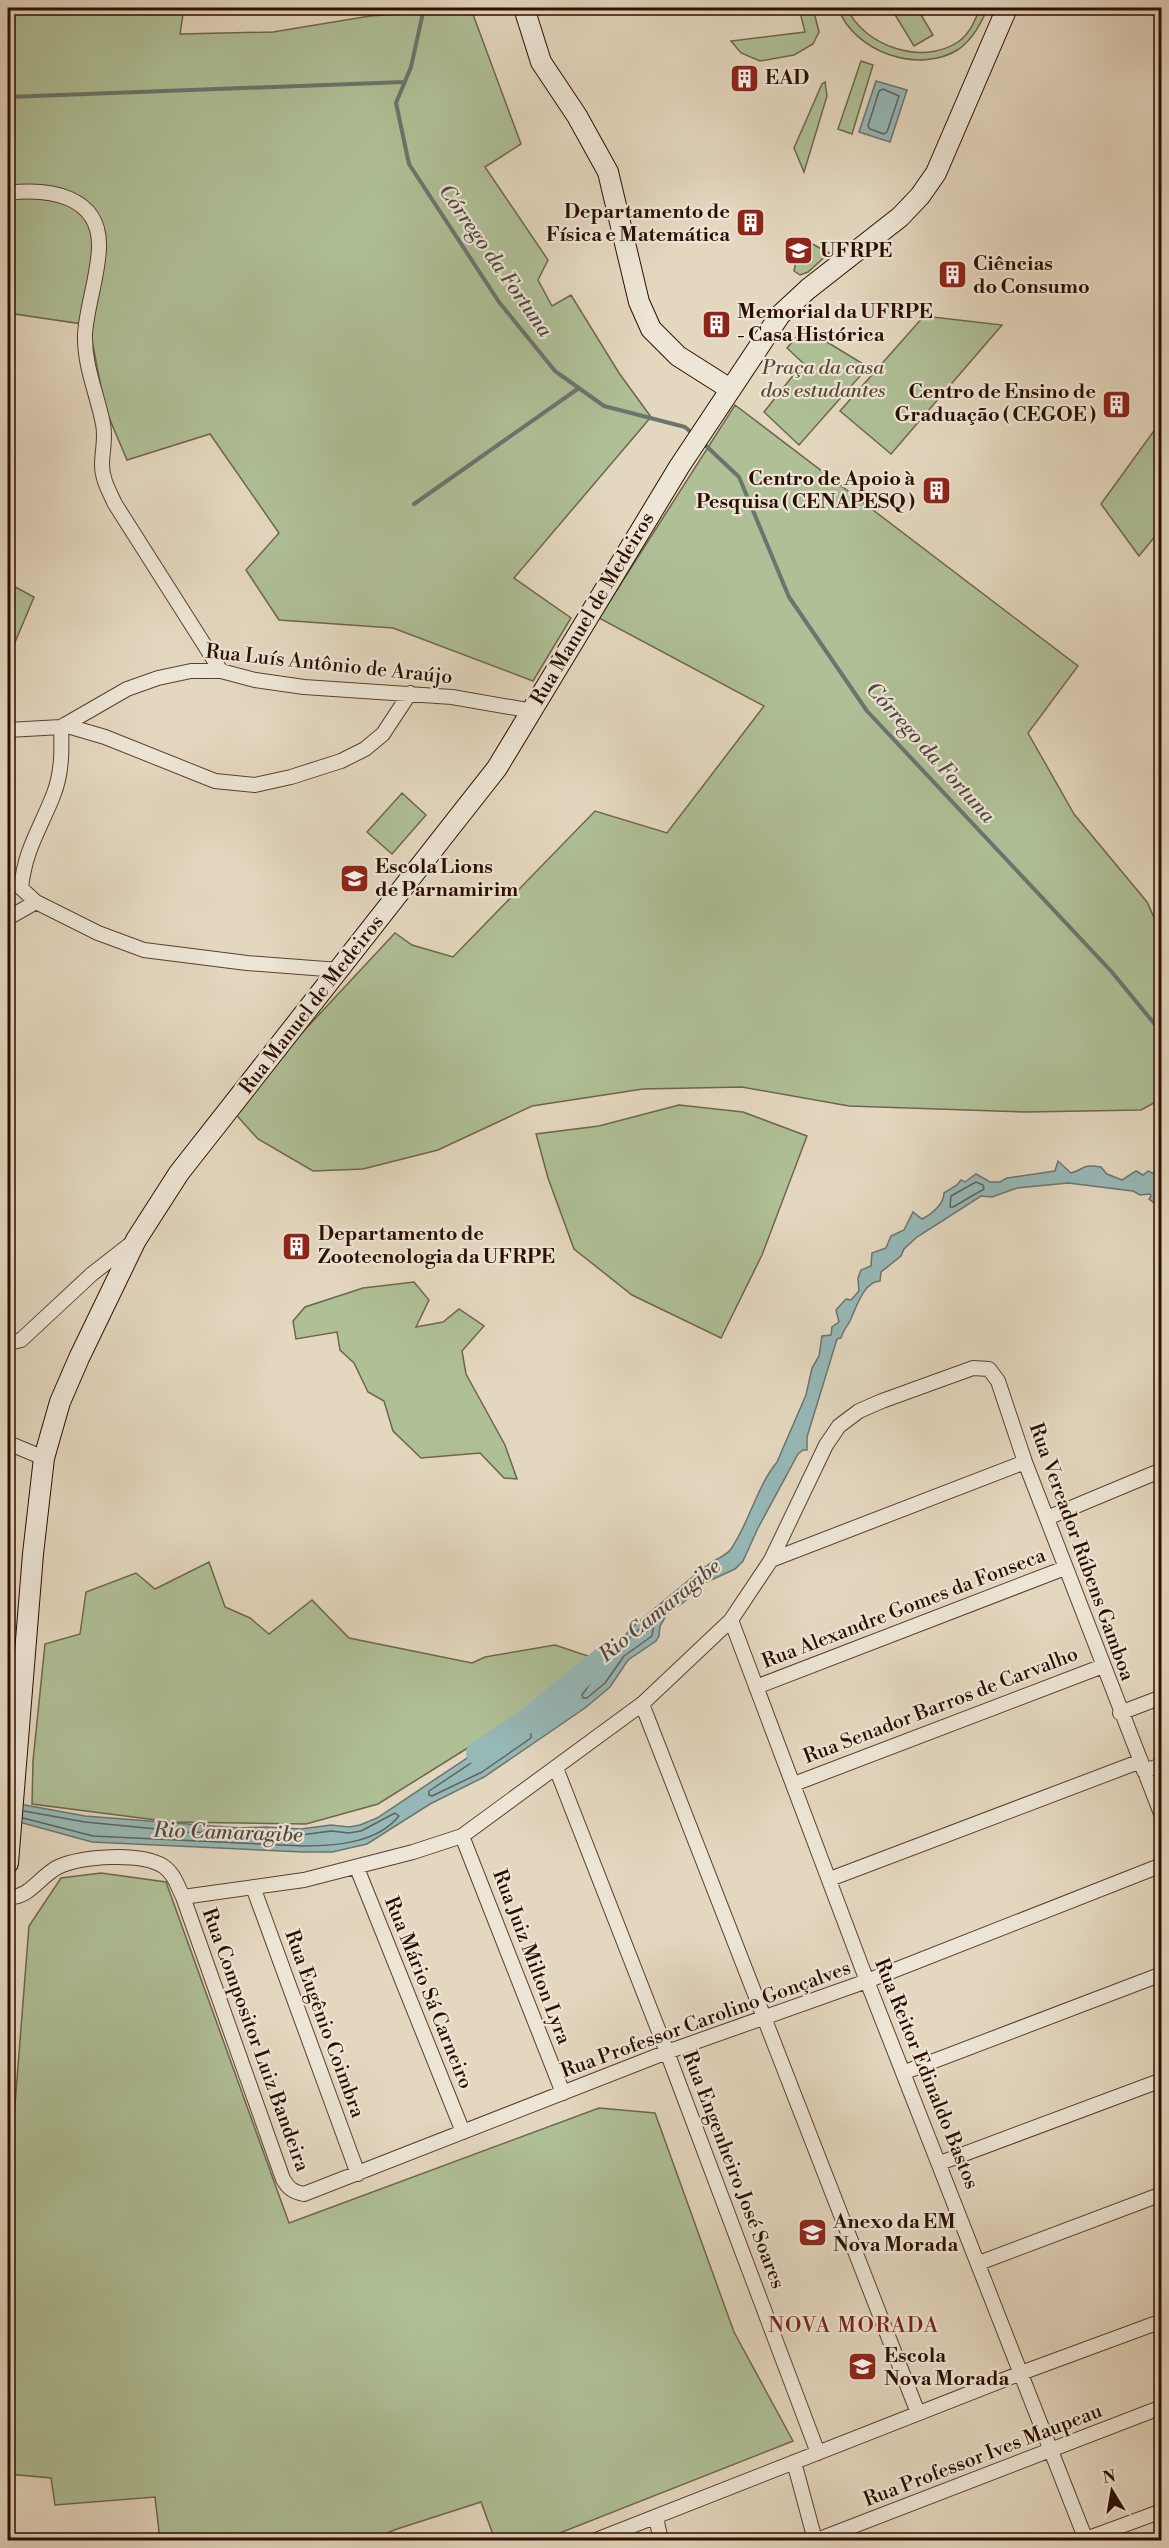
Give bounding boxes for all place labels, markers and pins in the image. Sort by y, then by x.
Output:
building icon: EAD [728,62,760,94]
place label: EAD [765,66,809,91]
place label: Departamento de Física e Matemática [546,200,730,248]
building icon: Departamento de Física e Matemática [735,207,767,239]
school or university icon: UFRPE [783,235,815,267]
place label: UFRPE [820,239,892,264]
place label: Ciências do Consumo [973,252,1090,300]
building icon: Ciências do Consumo [936,259,968,291]
place label: Memorial da UFRPE - Casa Histórica [737,300,933,348]
building icon: Memorial da UFRPE - Casa Histórica [700,308,732,340]
place label: Centro de Ensino de Graduação ( CEGOE ) [894,380,1096,428]
building icon: Centro de Ensino de Graduação ( CEGOE ) [1101,388,1133,420]
place label: Centro de Apoio à Pesquisa ( CENAPESQ ) [696,467,915,515]
building icon: Centro de Apoio à Pesquisa ( CENAPESQ ) [920,475,952,507]
place label: Escola Lions de Parnamirim [375,855,518,903]
school or university icon: Escola Lions de Parnamirim [338,862,370,894]
place label: Departamento de Zootecnologia da UFRPE [318,1222,555,1270]
building icon: Departamento de Zootecnologia da UFRPE [281,1230,313,1262]
place label: Anexo da EM Nova Morada [832,2210,959,2258]
school or university icon: Anexo da EM Nova Morada [796,2217,828,2249]
place label: Escola Nova Morada [884,2344,1010,2392]
school or university icon: Escola Nova Morada [847,2351,879,2383]

